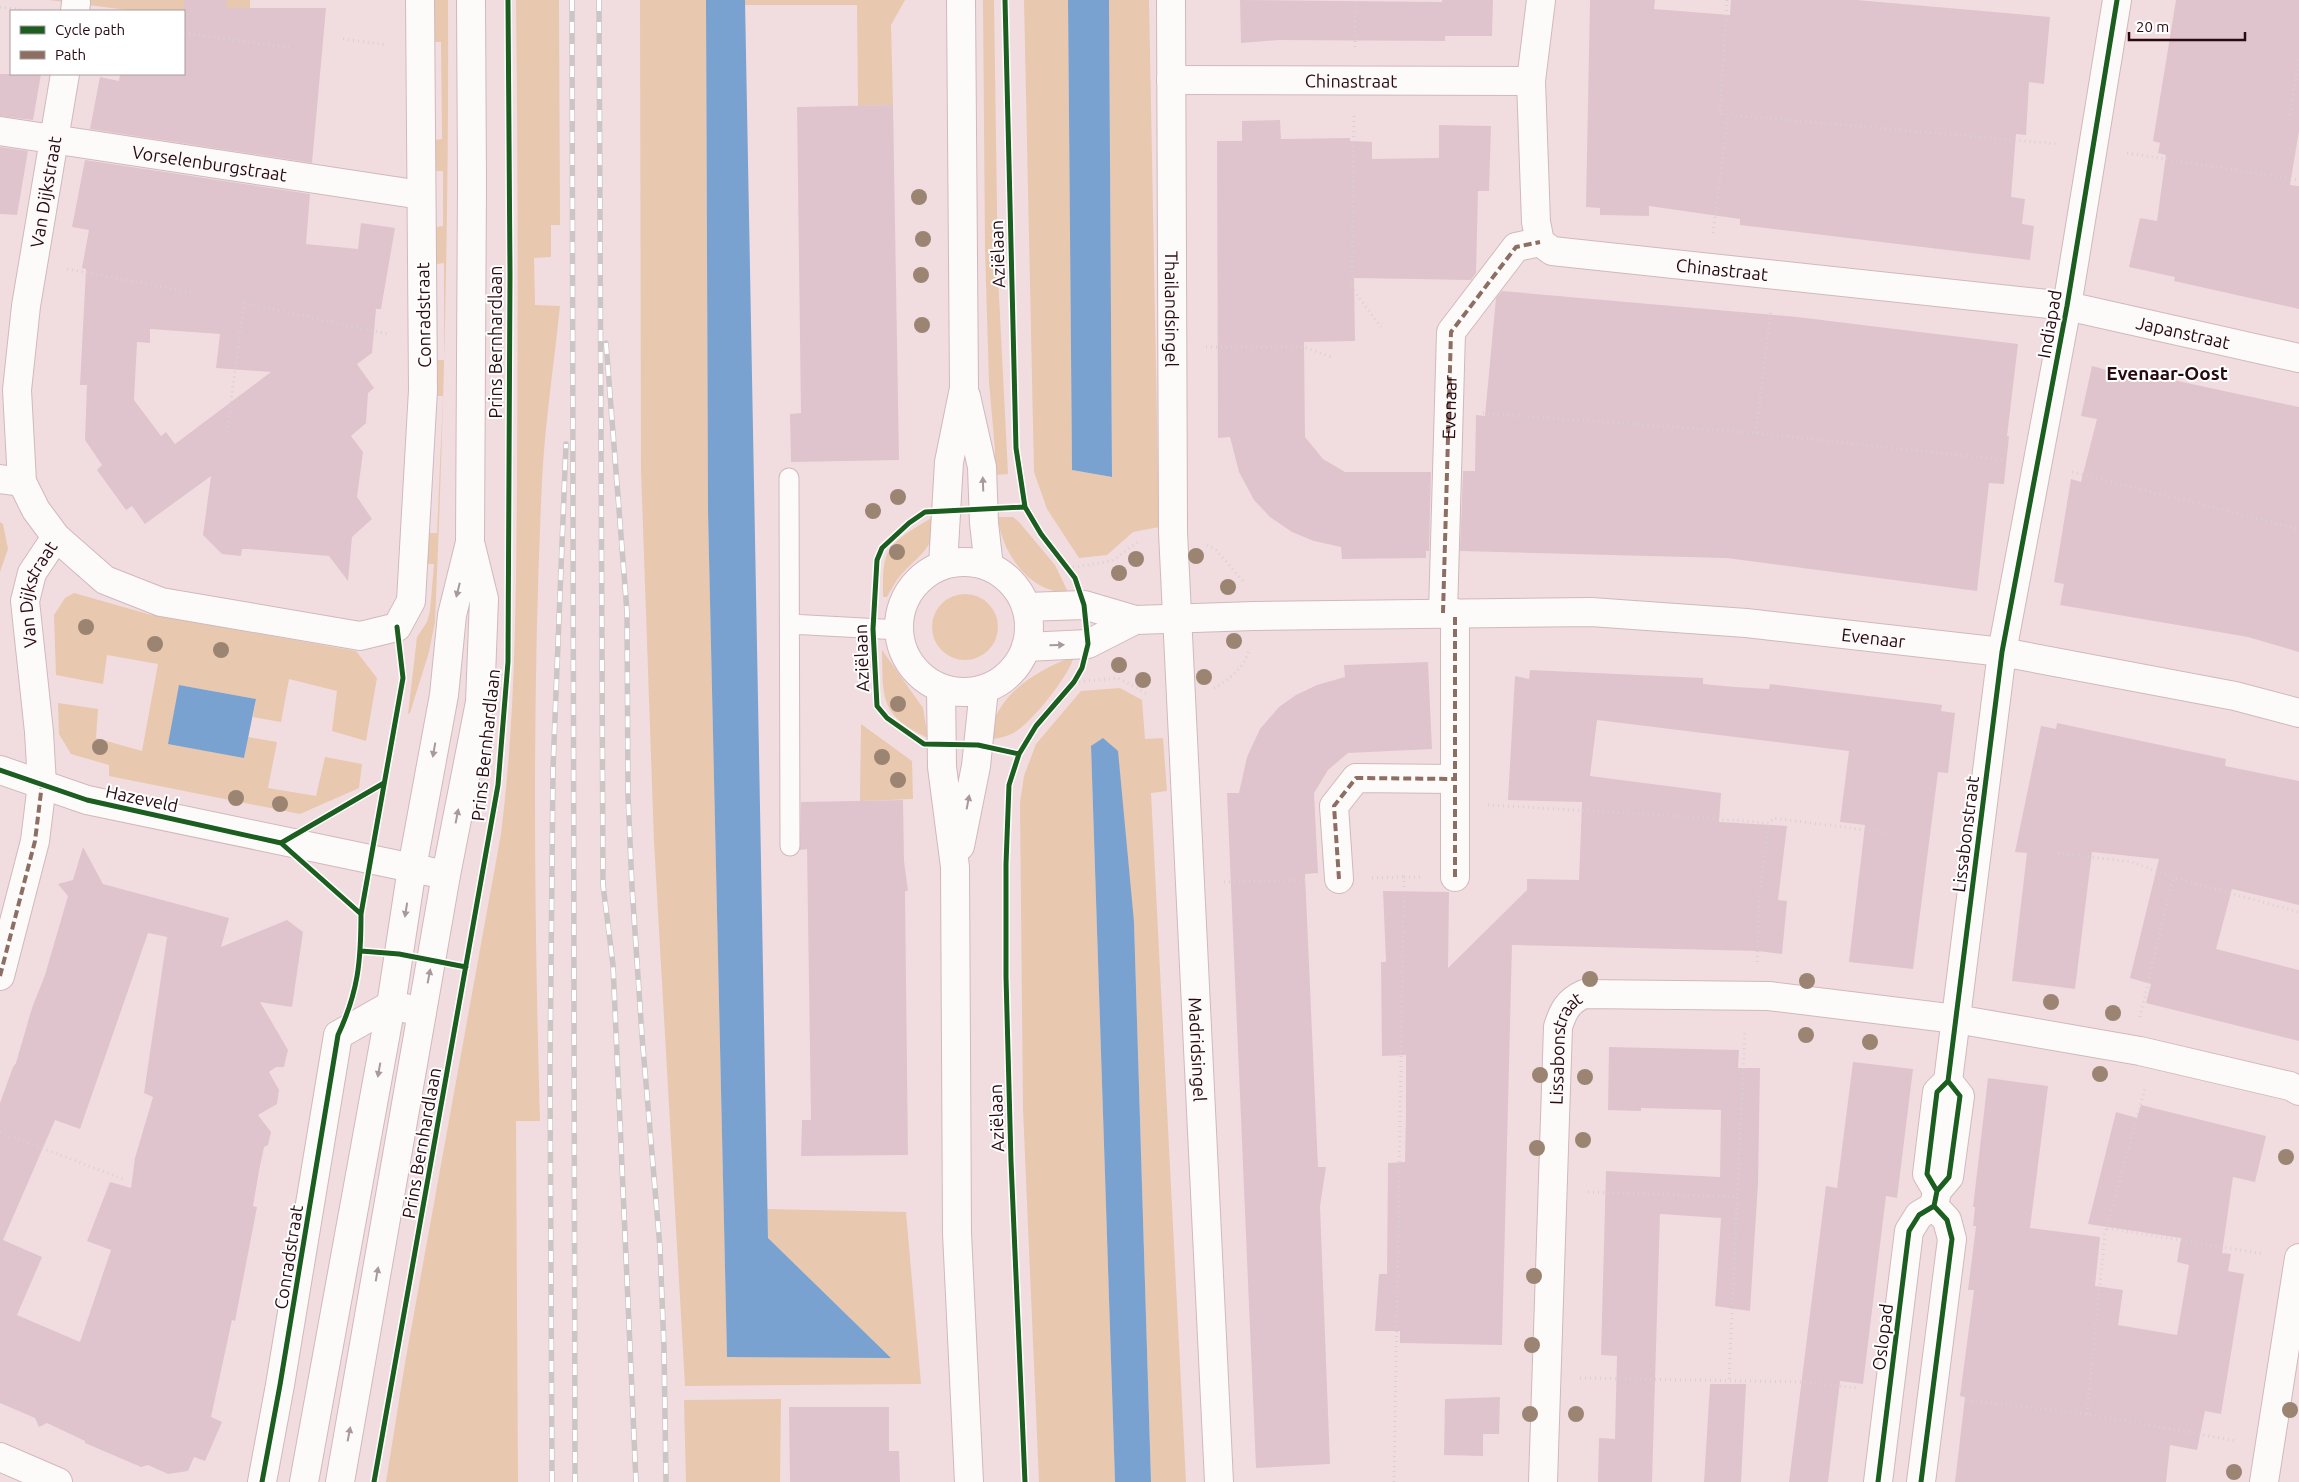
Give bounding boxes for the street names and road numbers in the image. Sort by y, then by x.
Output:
street label: Chinastraat [1305,70,1397,91]
street label: Van Dijkstraat [26,135,64,249]
street label: Vorselenburgstraat [131,141,288,184]
street label: Aziëlaan [986,220,1008,288]
street label: Thailandsingel [1162,251,1182,367]
street label: Chinastraat [1675,254,1769,284]
street label: Conradstraat [412,262,434,368]
street label: Prins Bernhardlaan [485,265,505,419]
street label: Indiapad [2033,288,2065,360]
street label: Japanstraat [2134,312,2232,352]
street label: Evenaar [1438,375,1460,439]
street label: Van Dijkstraat [15,537,61,649]
street label: Aziëlaan [850,624,872,692]
street label: Evenaar [1840,624,1907,651]
street label: Prins Bernhardlaan [467,668,503,822]
street label: Lissabonstraat [1948,775,1982,893]
street label: Hazeveld [104,781,180,815]
street label: Lissabonstraat [1545,987,1585,1105]
street label: Madridsingel [1186,997,1211,1102]
street label: Prins Bernhardlaan [398,1066,444,1220]
street label: Aziëlaan [985,1084,1007,1152]
street label: Conradstraat [270,1203,306,1311]
street label: Oslopad [1868,1302,1896,1372]

